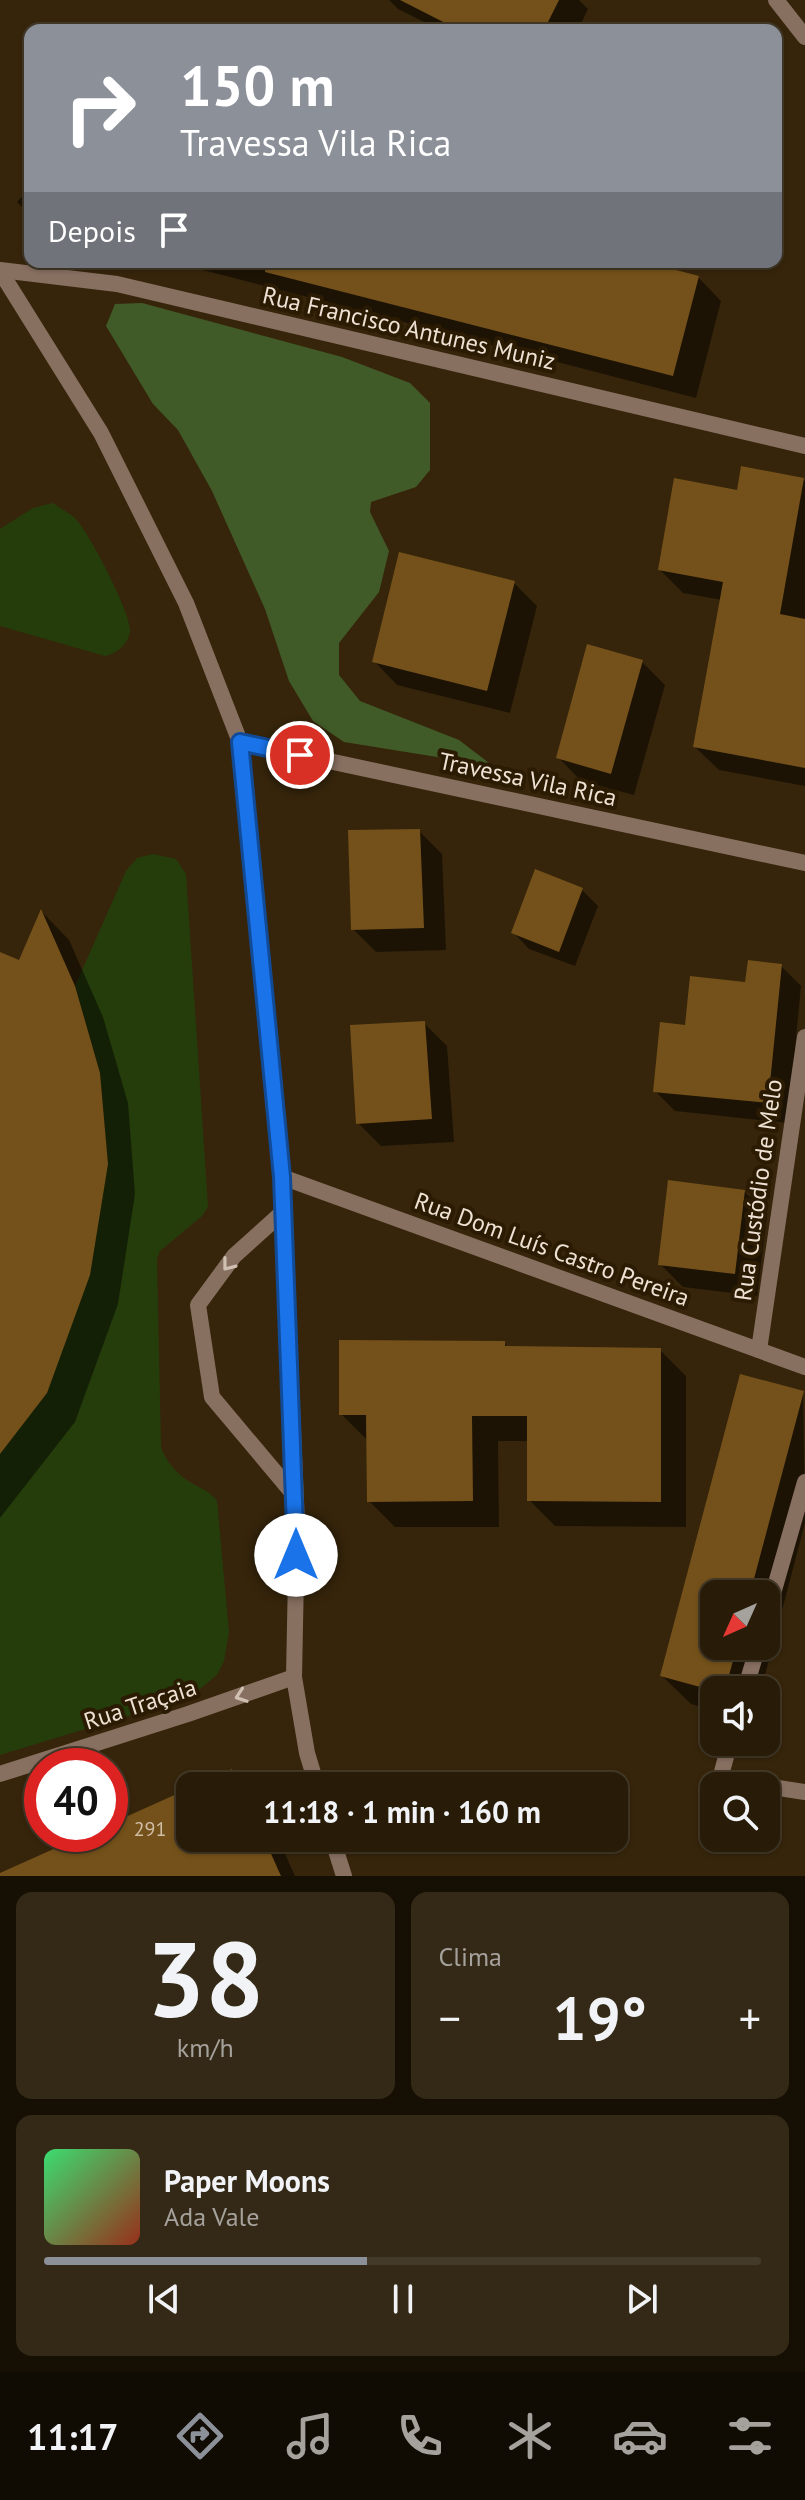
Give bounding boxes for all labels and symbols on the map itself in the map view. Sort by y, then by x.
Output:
street label: Rua Francisco Antunes Muniz [260,279,558,377]
pin [266,721,334,789]
street label: Travessa Vila Rica [436,745,620,813]
street label: Rua Custódio de Melo [727,1077,789,1303]
street label: Rua Dom Luís Castro Pereira [410,1185,694,1313]
one-way arrow [224,1256,238,1271]
position arrow [254,1513,338,1597]
north arrow [700,1580,780,1660]
street label: Rua Traçaia [80,1671,200,1737]
one-way arrow [235,1686,249,1702]
speed limit sign: 40 [24,1748,128,1852]
house number: 291 [134,1816,166,1842]

